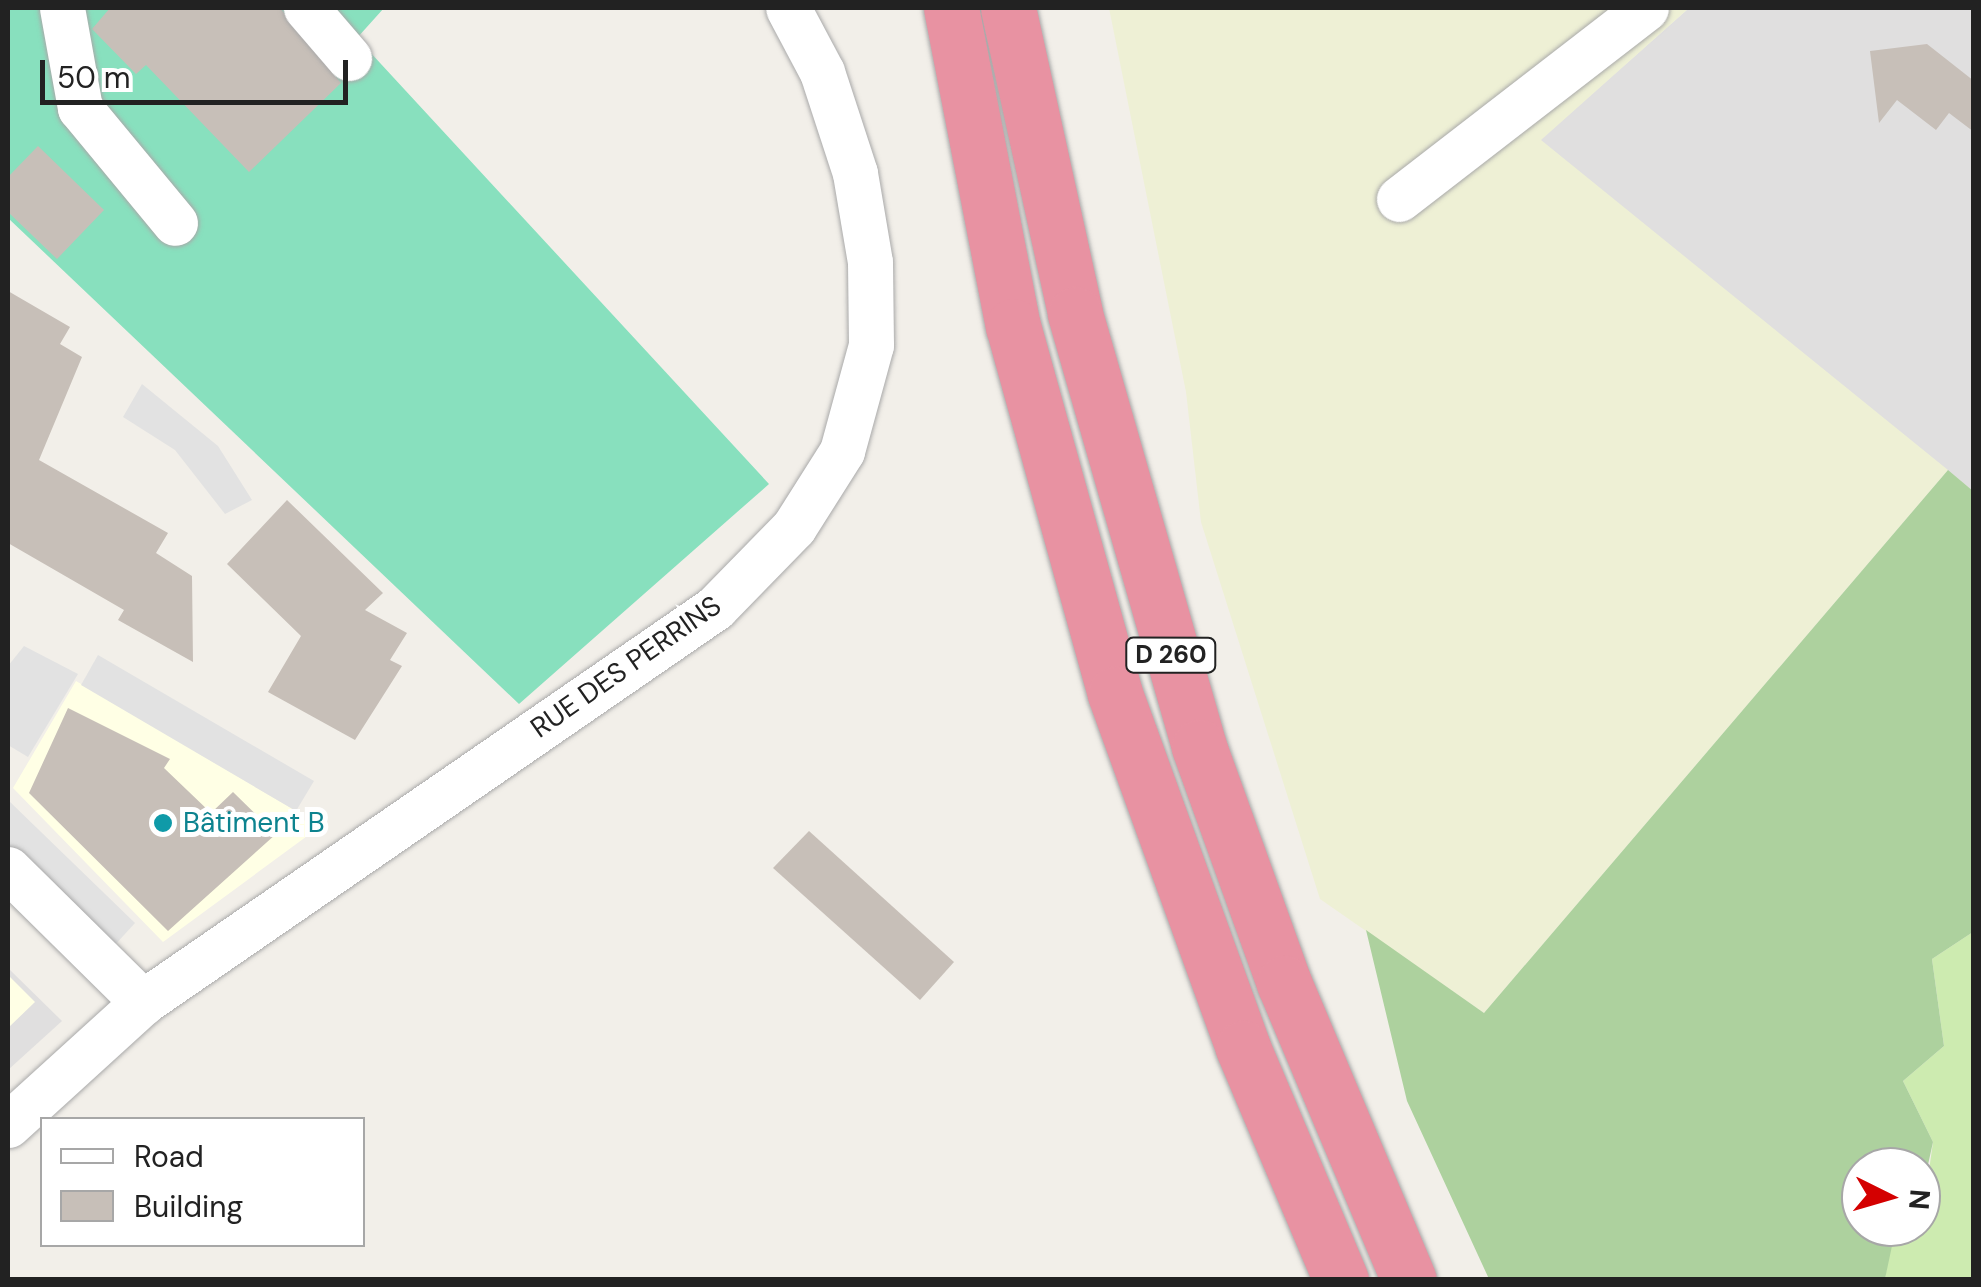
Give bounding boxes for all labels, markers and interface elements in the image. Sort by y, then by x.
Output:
scale bar [45,40,352,102]
text: 50 m [57,58,131,97]
street label: RUE DES PERRINS [524,589,728,745]
road number: D 260 [1124,635,1218,675]
place label: Bâtiment B [183,806,325,840]
marker: Bâtiment B [152,812,174,834]
legend [40,1117,365,1247]
text: Road [134,1137,204,1176]
north arrow [1841,1147,1941,1247]
text: Building [134,1187,243,1226]
text: N [1900,1188,1939,1211]

